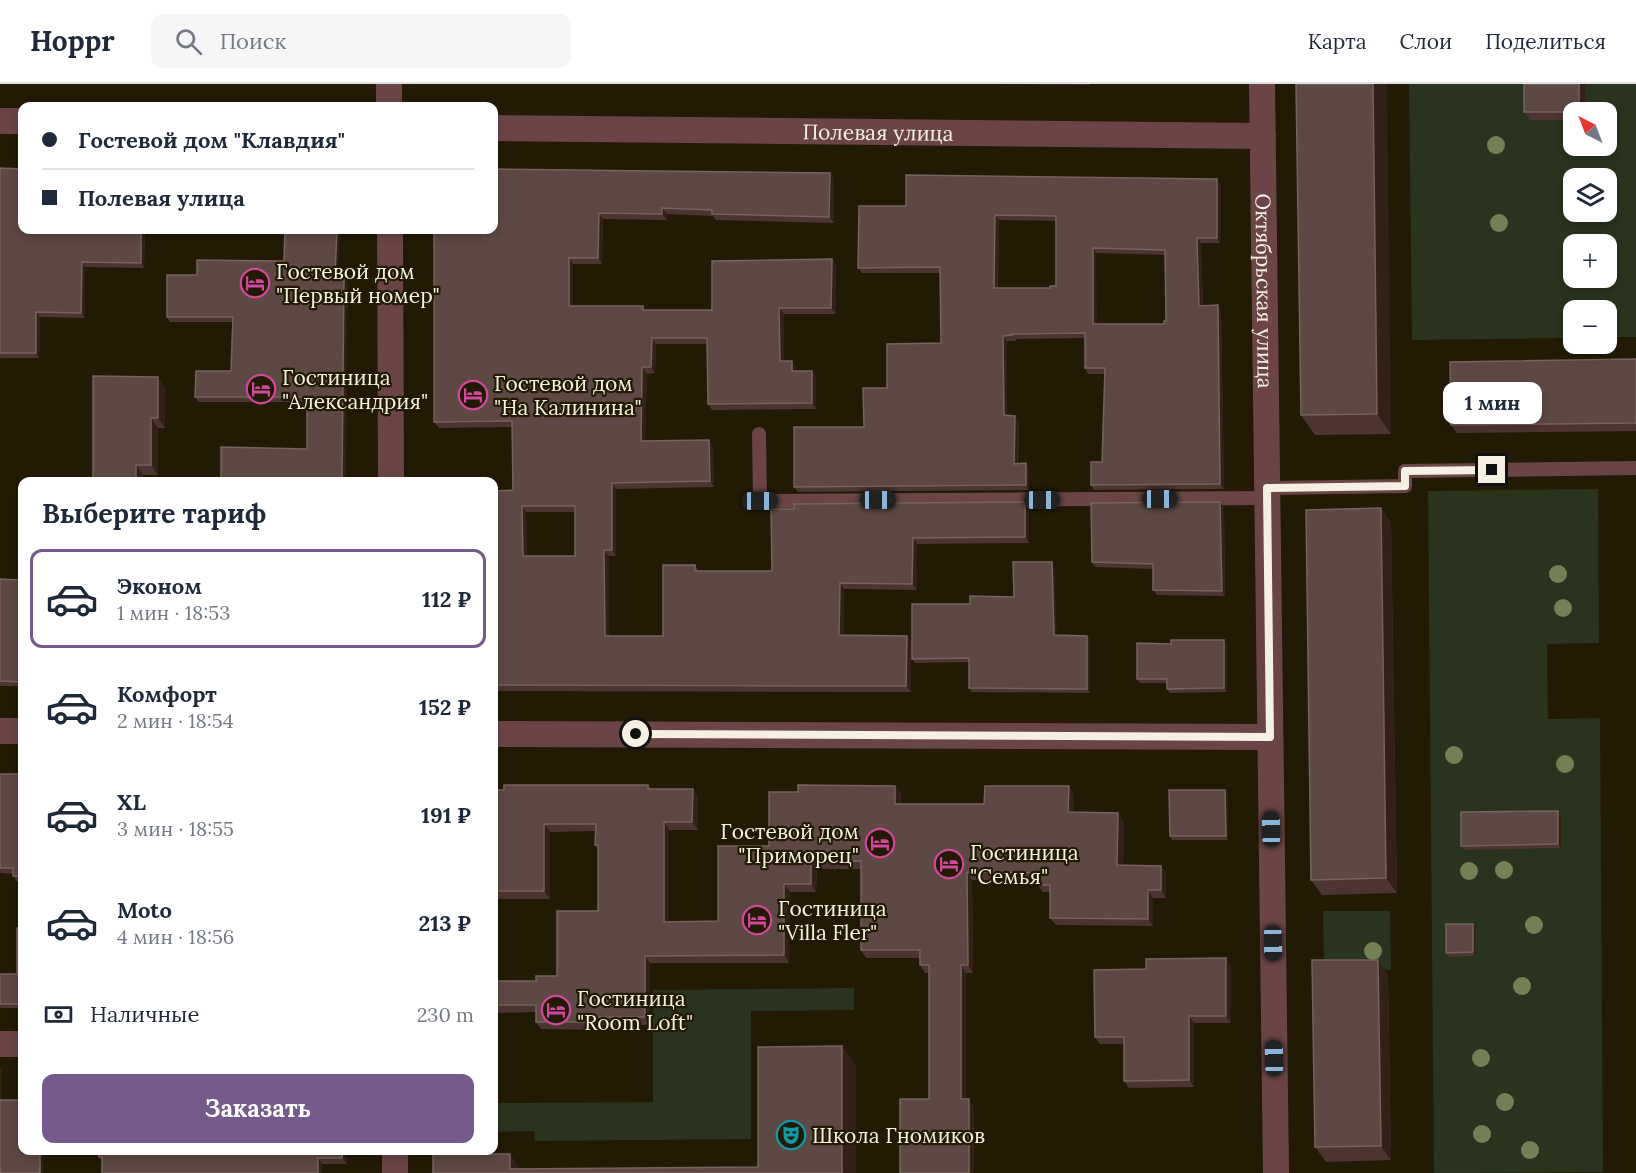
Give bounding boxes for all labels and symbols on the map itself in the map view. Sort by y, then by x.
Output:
north arrow [1563,102,1617,156]
street label: Полевая улица [802,118,954,146]
street label: Октябрьская улица [1250,193,1279,389]
place label: Гостевой дом "Первый номер" [276,258,440,309]
hotel icon: Гостевой дом "Первый номер" [239,267,271,299]
place label: Гостиница "Александрия" [282,364,428,415]
place label: Гостевой дом "На Калинина" [494,370,642,421]
hotel icon: Гостиница "Александрия" [245,373,277,405]
hotel icon: Гостевой дом "На Калинина" [457,379,489,411]
callout: 1 мин [1442,383,1541,425]
route end [1478,456,1505,483]
car [1142,490,1178,508]
car [860,491,896,509]
car [1024,491,1060,509]
car [742,492,778,510]
route start [622,720,649,747]
car [1262,811,1280,847]
place label: Гостевой дом "Приморец" [720,818,859,869]
hotel icon: Гостевой дом "Приморец" [864,827,896,859]
place label: Гостиница "Семья" [970,839,1079,890]
hotel icon: Гостиница "Семья" [933,848,965,880]
place label: Гостиница "Villa Fler" [778,895,887,946]
hotel icon: Гостиница "Villa Fler" [741,904,773,936]
car [1264,925,1282,961]
place label: Гостиница "Room Loft" [577,985,693,1036]
hotel icon: Гостиница "Room Loft" [540,994,572,1026]
car [1265,1040,1283,1076]
theatre icon: Школа Гномиков [775,1119,807,1151]
place label: Школа Гномиков [812,1122,985,1149]

